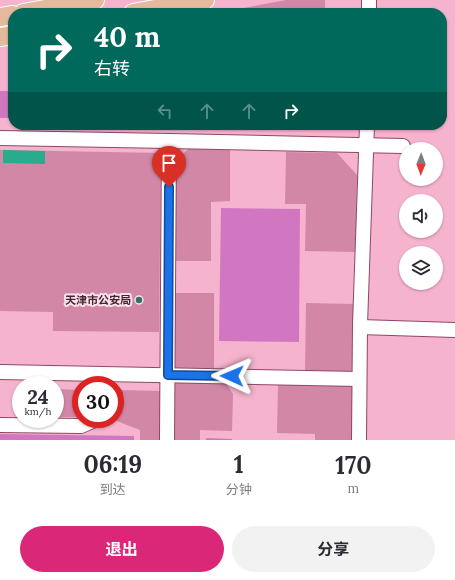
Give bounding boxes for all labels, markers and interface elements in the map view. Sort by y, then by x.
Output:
text: 40 m [94,19,160,55]
icon: right [28,24,80,76]
text: 右转 [94,57,130,80]
icon: left [154,100,176,122]
icon: ahead [196,100,218,122]
icon: ahead [238,100,260,122]
icon: right [280,100,302,122]
north arrow [399,142,443,186]
map controls [399,142,443,290]
pin [152,146,186,187]
icon: arrive [158,152,180,174]
button: sound [399,194,443,238]
button: layers [399,246,443,290]
place label: 天津市公安局 [65,293,131,307]
marker: 天津市公安局 [134,295,144,305]
position arrow [211,355,253,397]
speed limit sign: 30 [72,376,124,428]
text: 24 [27,384,49,409]
text: km/h [24,405,52,418]
text: 06:19 [84,449,142,480]
text: 1 [234,449,244,480]
text: 170 [335,450,371,481]
text: m [348,480,359,497]
text: 到达 [100,481,126,498]
text: 分钟 [226,481,252,498]
button: 退出 [20,526,224,572]
button: 分享 [232,526,435,572]

